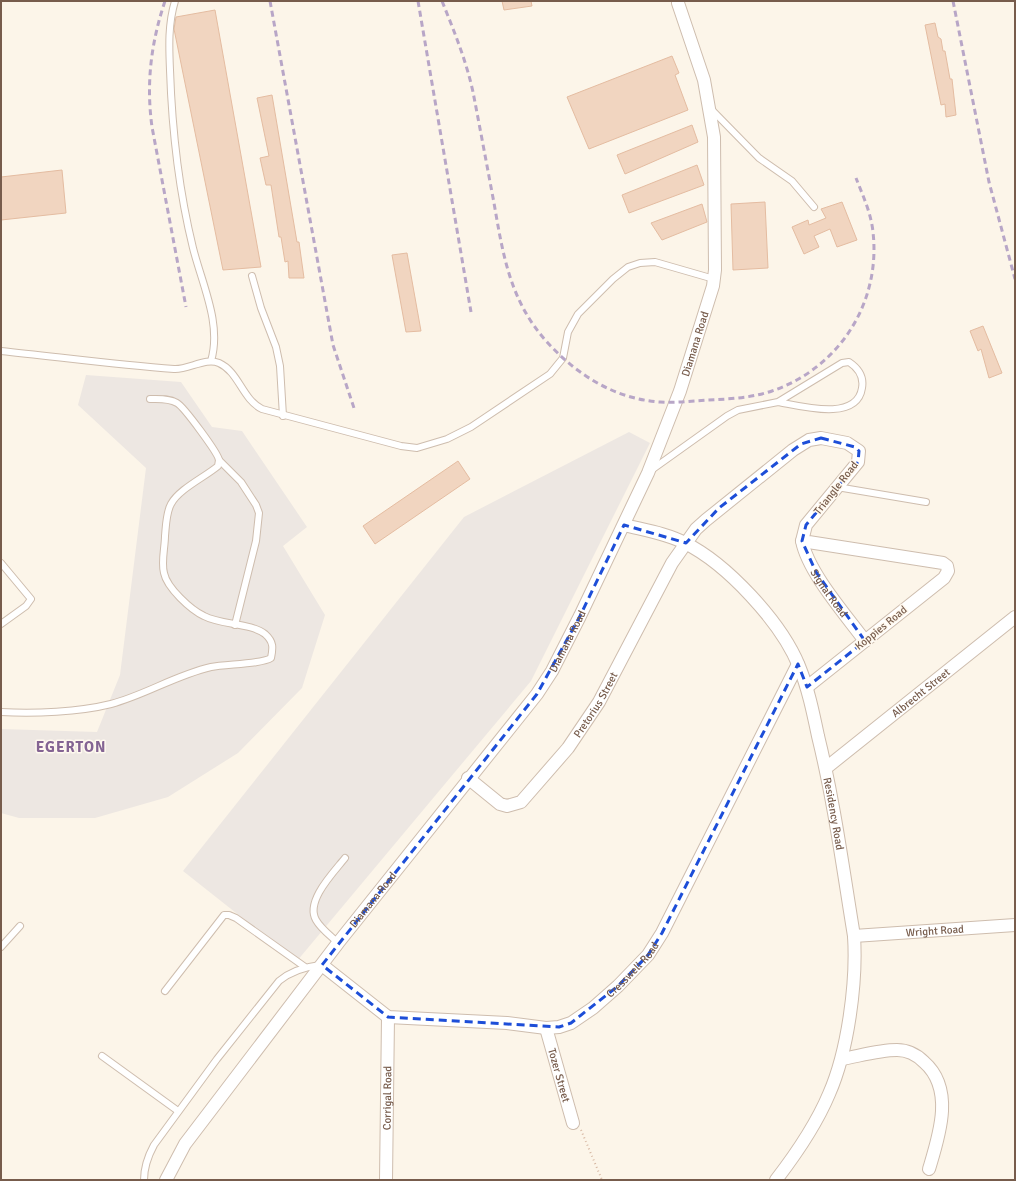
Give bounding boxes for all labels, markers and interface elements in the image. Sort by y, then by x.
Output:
street label: Diamana Road [678,310,711,378]
street label: Triangle Road [811,459,861,517]
street label: Signal Road [808,566,851,620]
street label: Koppies Road [852,603,910,653]
street label: Diamana Road [546,608,588,674]
street label: Albrecht Street [889,665,953,720]
street label: Pretorius Street [571,670,620,740]
district label: EGERTON [36,738,106,756]
street label: Residency Road [821,776,847,851]
street label: Diamana Road [347,869,399,930]
street label: Wright Road [905,922,964,939]
street label: Cresswell Road [603,939,661,1000]
street label: Tozer Street [546,1047,573,1104]
street label: Corrigal Road [380,1066,394,1130]

